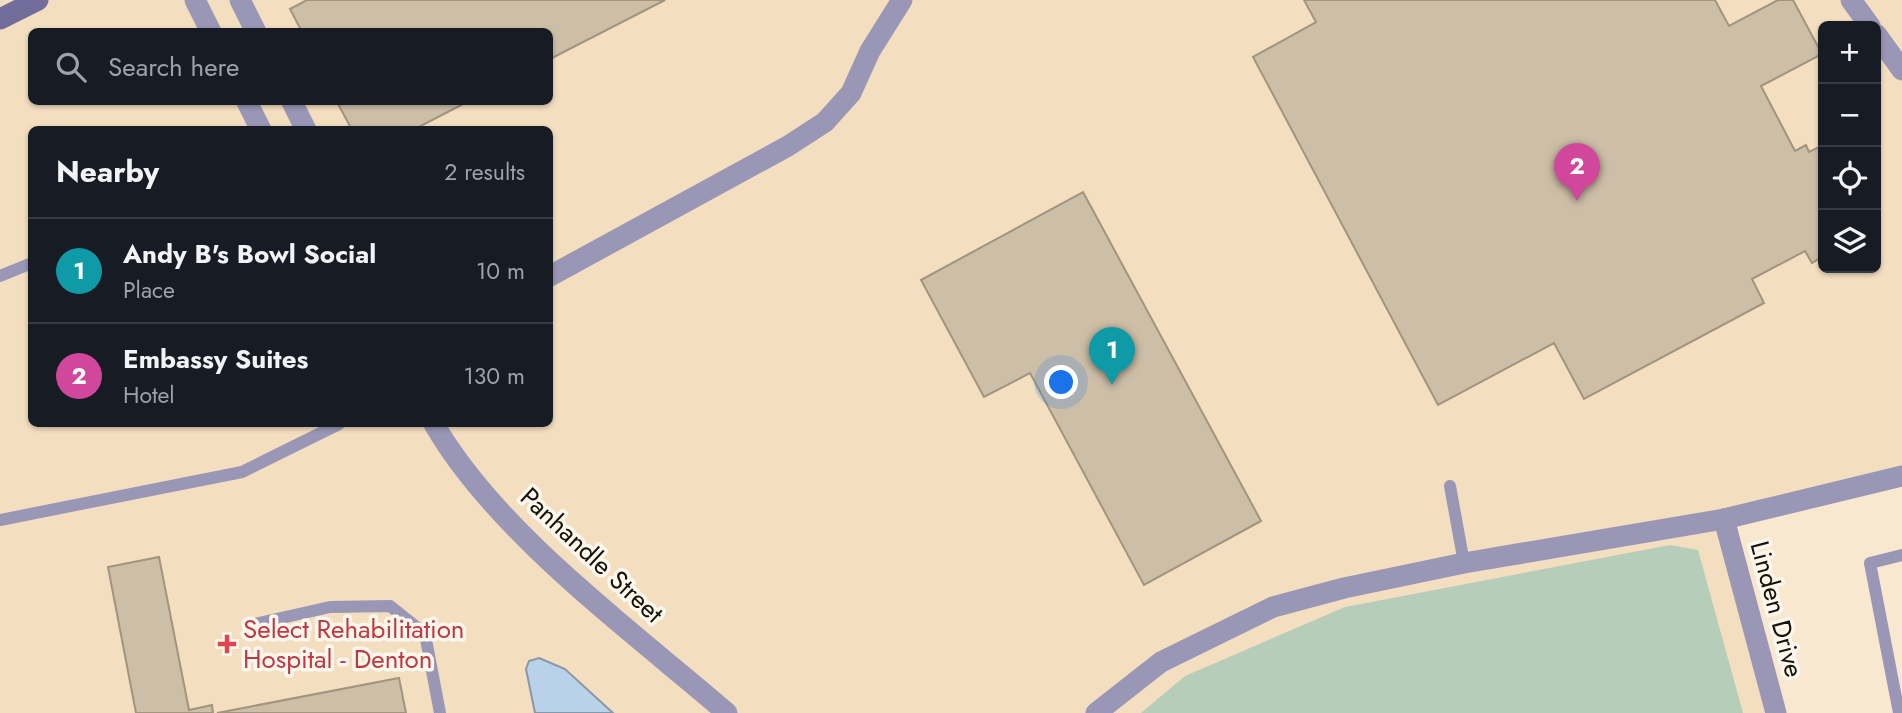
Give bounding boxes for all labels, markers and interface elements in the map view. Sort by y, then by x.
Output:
map controls [1818,21,1881,273]
button: + [1818,21,1881,84]
search box [28,28,553,105]
icon: search [52,48,90,86]
text: Search here [108,48,240,86]
button: − [1818,84,1881,147]
pin: 2 [1554,143,1600,201]
button: locate [1818,147,1881,210]
text: Nearby [56,150,159,193]
text: 2 results [444,155,525,189]
button: layers [1818,210,1881,273]
text: Andy B's Bowl Social [123,235,376,273]
text: 1 [73,254,85,288]
text: 10 m [476,254,525,288]
text: Place [123,273,175,307]
pin: 1 [1089,327,1135,385]
text: Embassy Suites [123,340,308,378]
text: 2 [71,359,87,393]
text: 130 m [463,359,525,393]
your location [1044,365,1078,399]
text: Hotel [123,378,175,412]
street label: Panhandle Street [512,479,673,632]
street label: Linden Drive [1741,537,1813,681]
place label: Select Rehabilitation Hospital - Denton [243,610,465,678]
marker: Select Rehabilitation Hospital - Denton [217,634,237,654]

